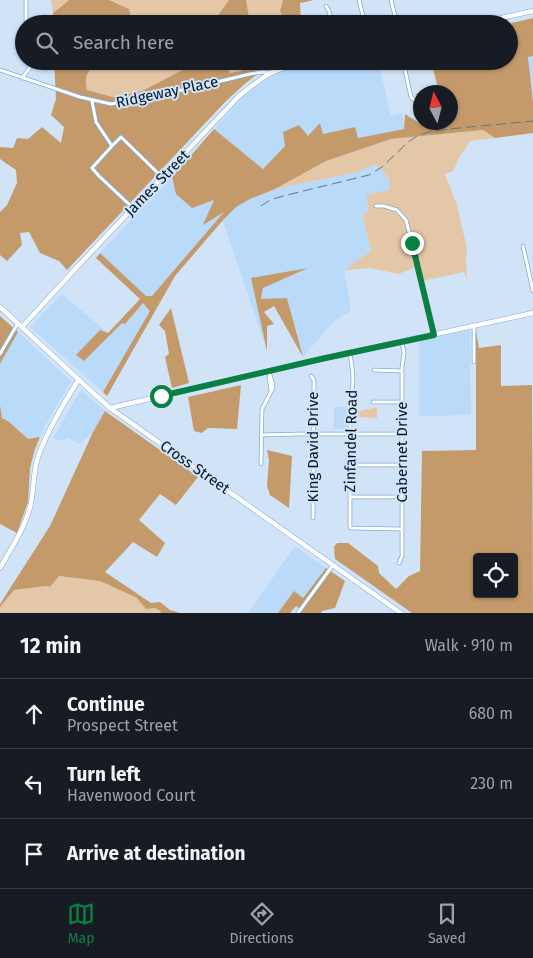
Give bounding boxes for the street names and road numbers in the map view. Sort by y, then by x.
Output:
street label: Ridgeway Place [114,72,220,112]
street label: James Street [121,146,194,220]
street label: Zinfandel Road [341,390,361,492]
street label: King David Drive [304,392,322,502]
street label: Cabernet Drive [393,402,411,502]
street label: Cross Street [157,436,234,498]

